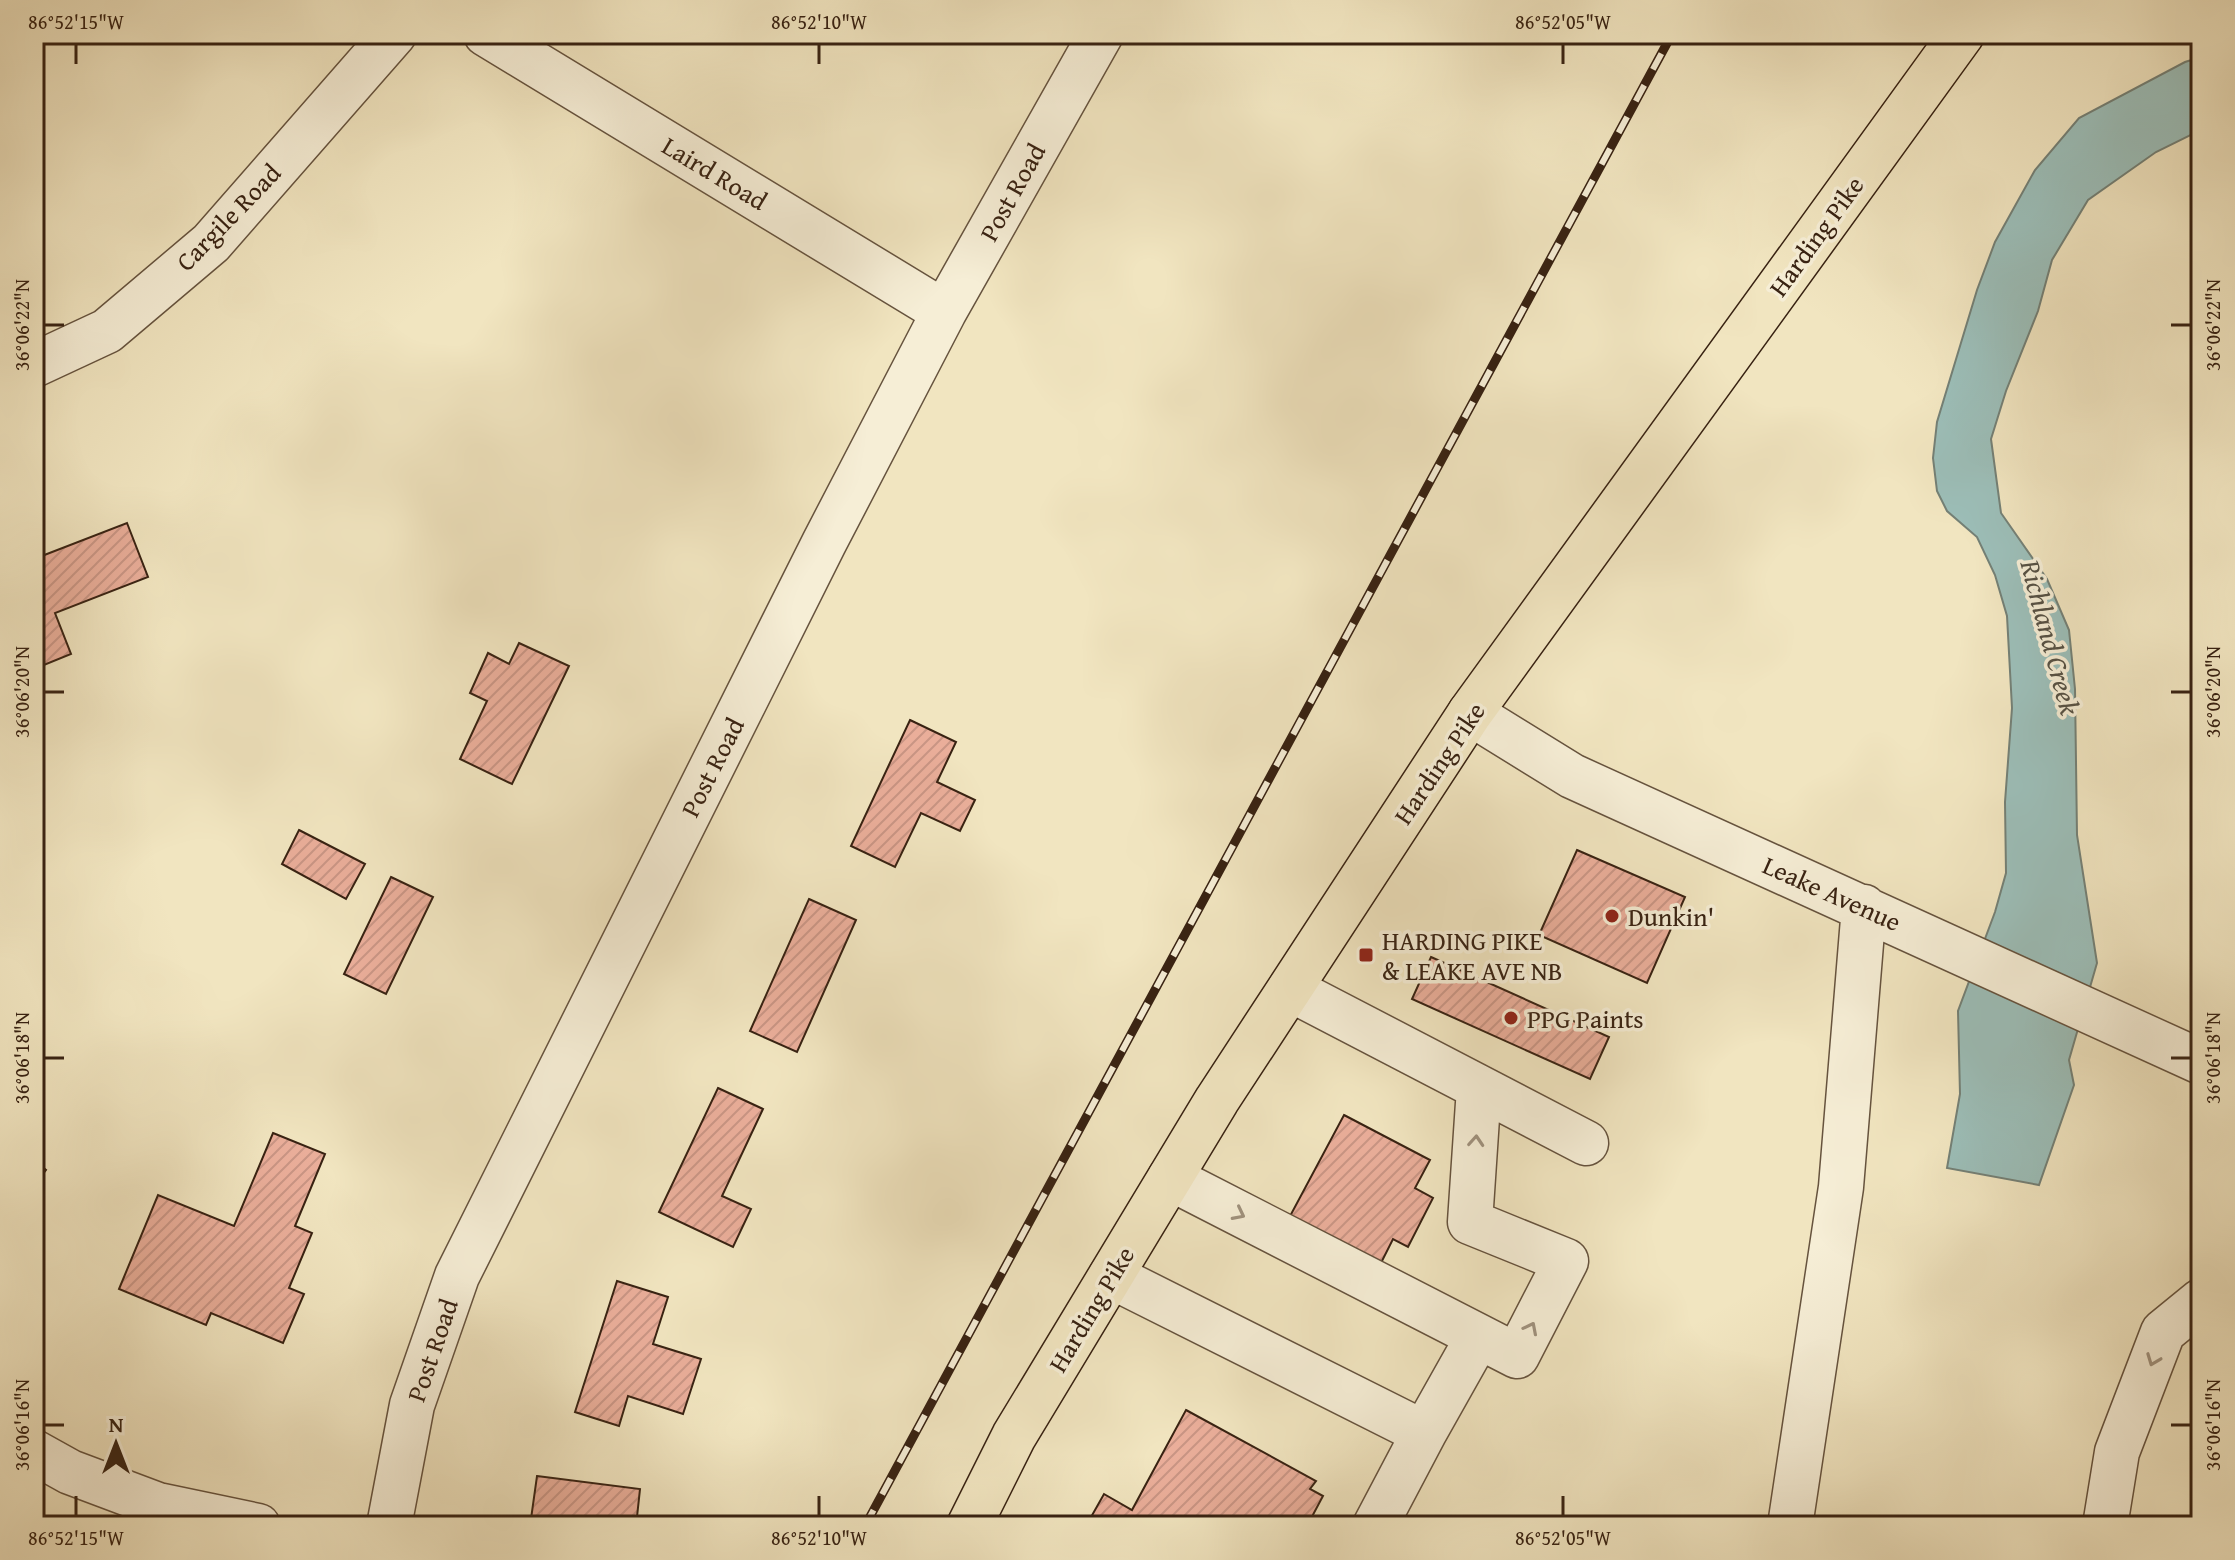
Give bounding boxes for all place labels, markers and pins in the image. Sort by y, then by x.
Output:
place label: Dunkin' [1628,897,1714,936]
marker: Dunkin' [1603,907,1621,925]
place label: HARDING PIKE & LEAKE AVE NB [1382,921,1563,990]
marker: HARDING PIKE & LEAKE AVE NB [1357,946,1375,964]
place label: PPG Paints [1527,999,1644,1038]
marker: PPG Paints [1502,1009,1520,1027]

